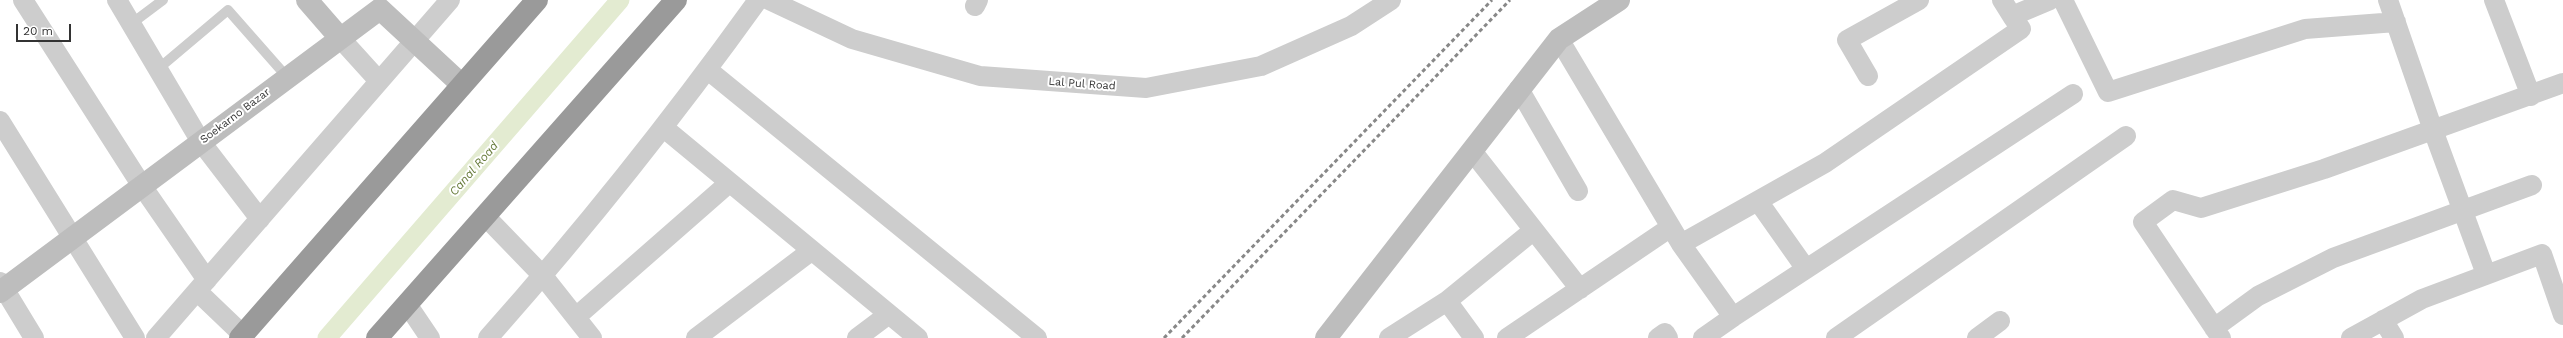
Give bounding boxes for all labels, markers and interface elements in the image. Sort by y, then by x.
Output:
scale bar [18,16,73,42]
text: 20 m [23,24,53,38]
street label: Lal Pul Road [1048,75,1116,93]
street label: Soekarno Bazar [197,85,273,147]
water label: Canal Road [447,139,501,199]

